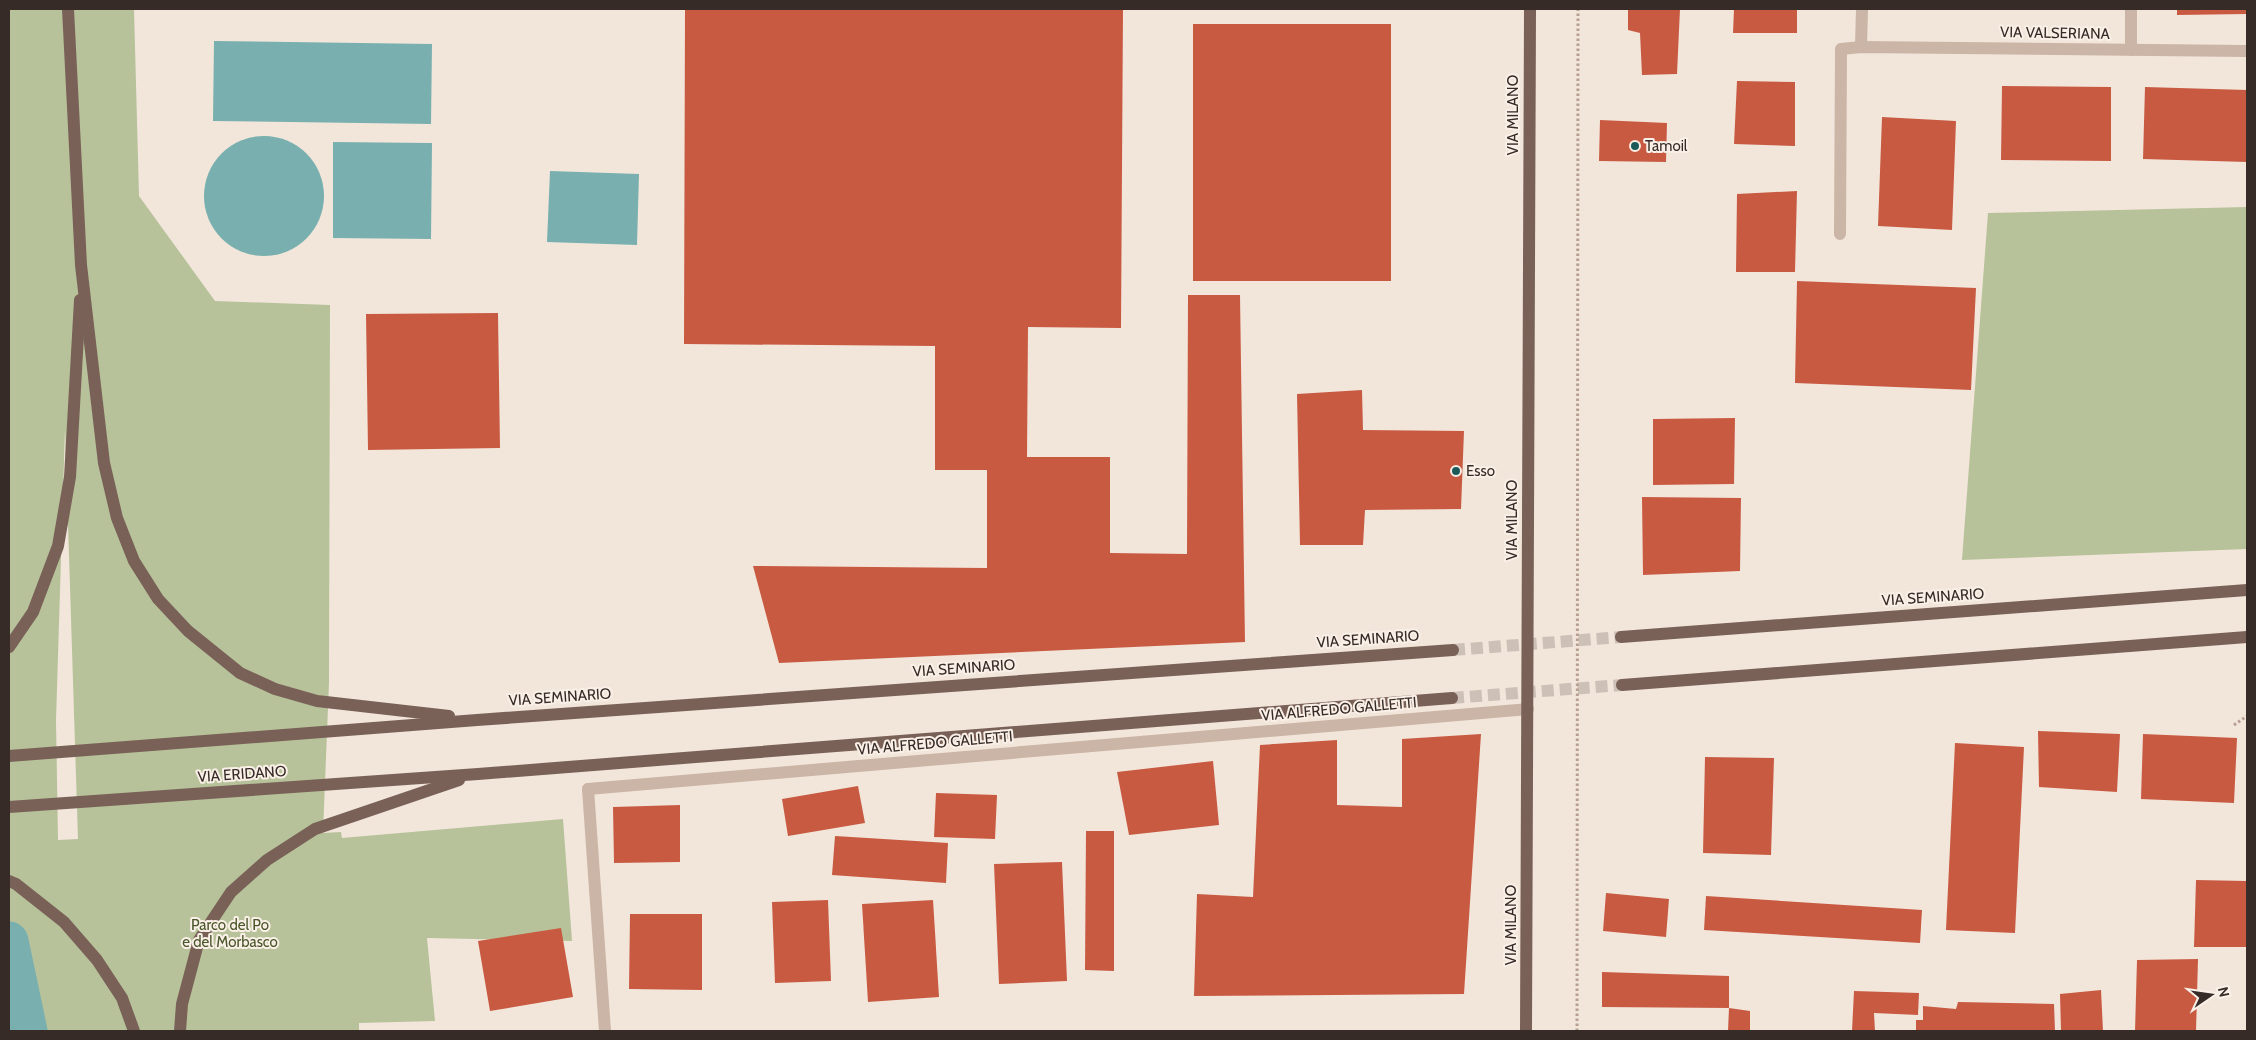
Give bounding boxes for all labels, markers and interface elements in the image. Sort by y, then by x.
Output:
street label: VIA VALSERIANA [2000,23,2111,43]
street label: VIA MILANO [1504,75,1522,155]
place label: Tamoil [1645,137,1688,155]
marker: Tamoil [1629,140,1641,152]
place label: Esso [1466,462,1495,480]
marker: Esso [1450,465,1462,477]
street label: VIA MILANO [1503,480,1521,560]
street label: VIA SEMINARIO [1881,584,1985,610]
street label: VIA SEMINARIO [1316,626,1420,652]
street label: VIA SEMINARIO [912,655,1016,681]
street label: VIA SEMINARIO [508,684,612,710]
street label: VIA ALFREDO GALLETTI [1261,693,1417,725]
street label: VIA ALFREDO GALLETTI [857,727,1013,759]
street label: VIA ERIDANO [197,762,287,786]
street label: VIA MILANO [1502,885,1520,965]
park label: Parco del Po e del Morbasco [182,916,278,951]
north arrow [2186,970,2236,1020]
text: N [2214,985,2234,999]

